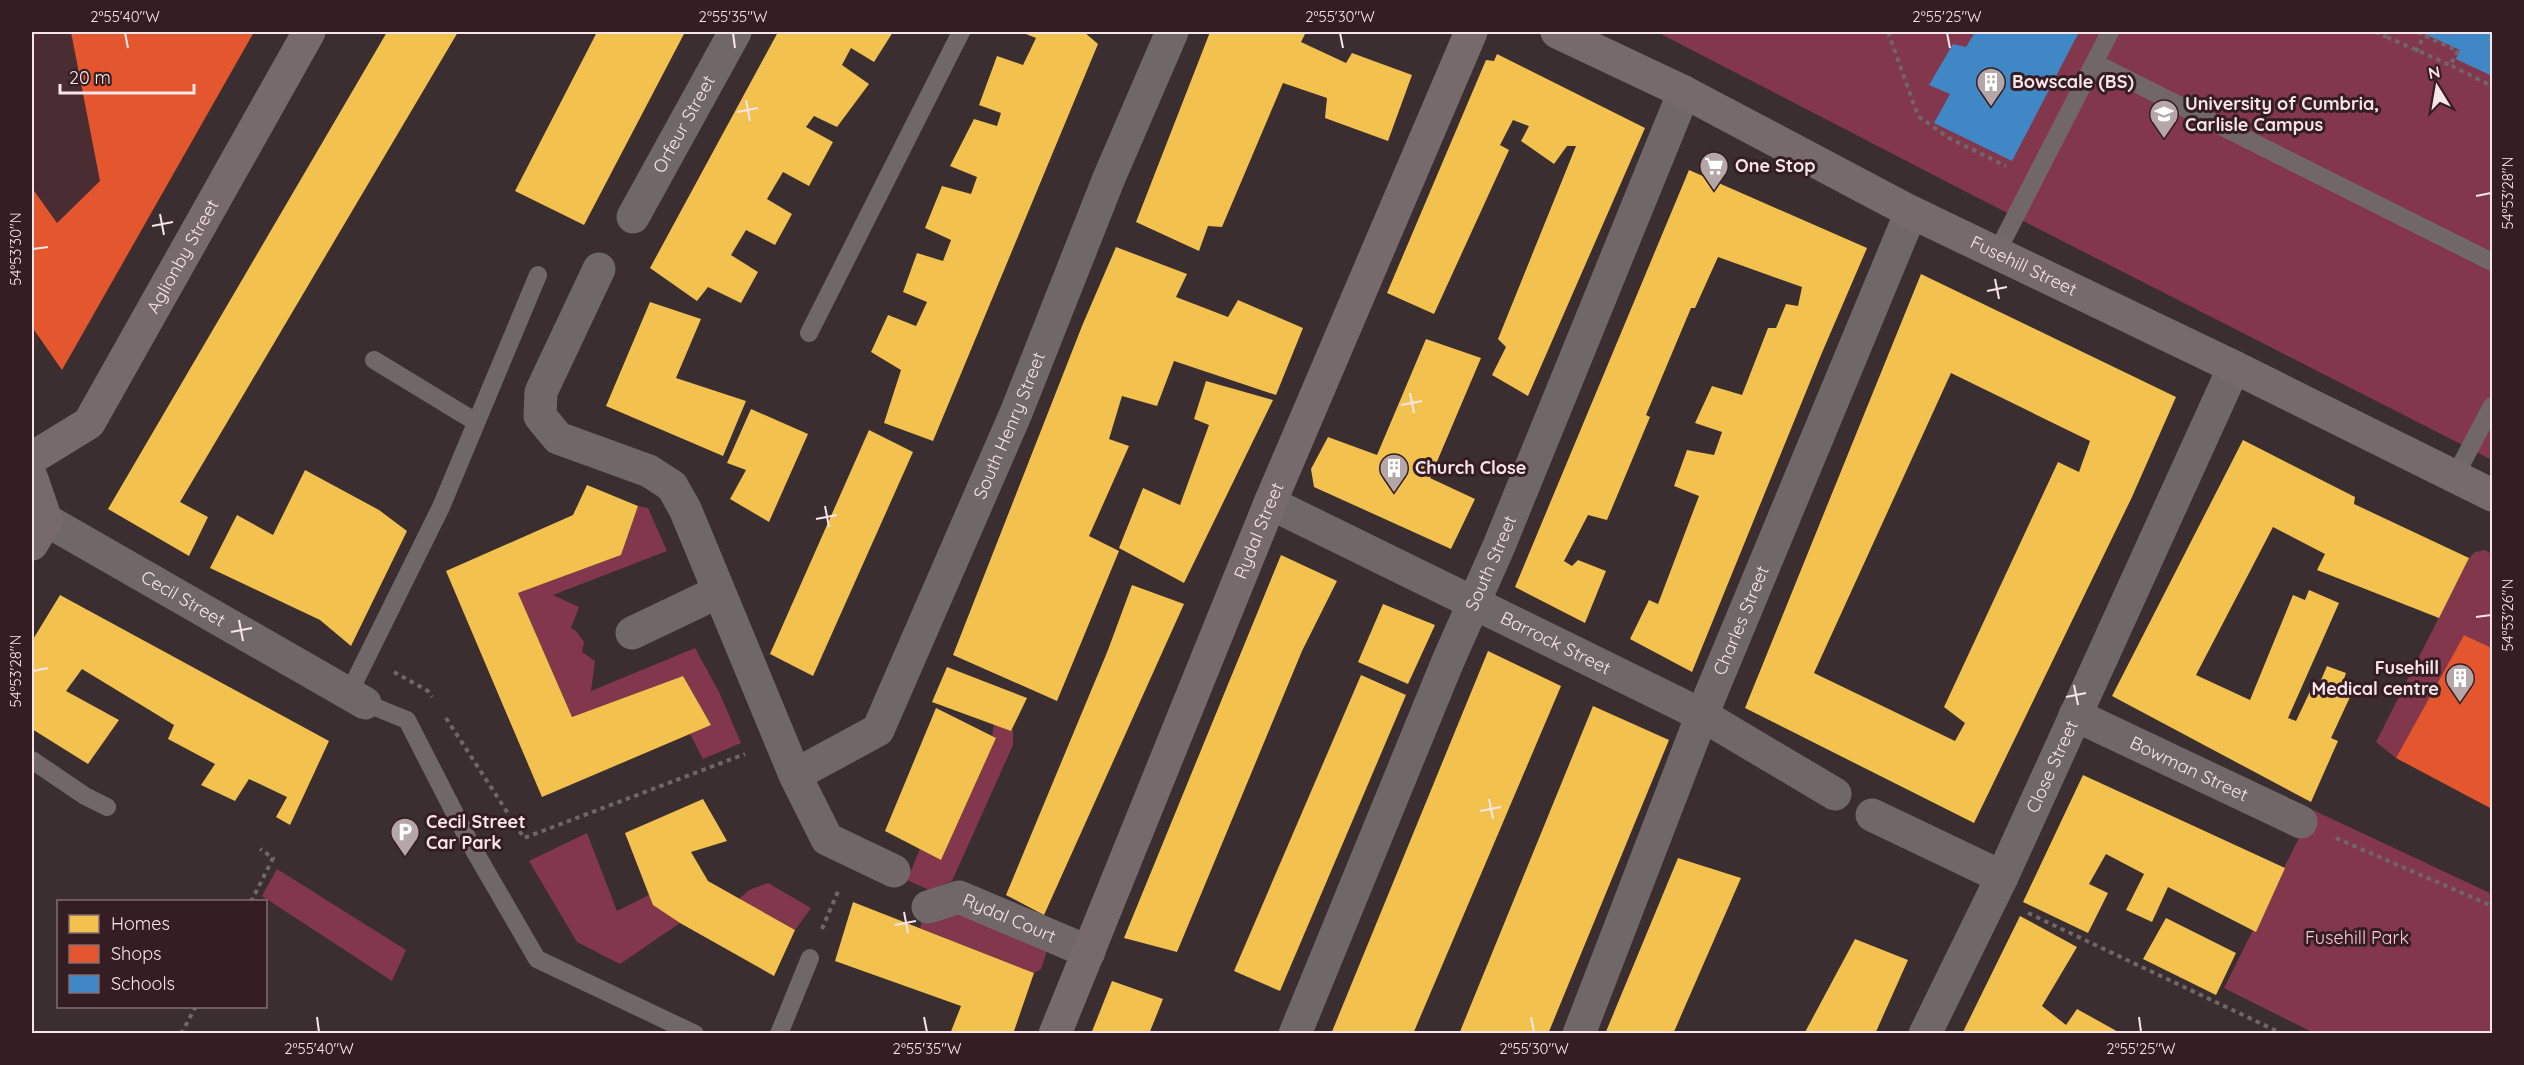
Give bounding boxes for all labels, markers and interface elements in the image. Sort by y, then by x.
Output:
text: 2°55'40"W [90,7,160,26]
text: 2°55'35"W [699,7,768,26]
text: 2°55'30"W [1305,7,1375,26]
text: 2°55'25"W [1912,7,1982,26]
scale bar [60,57,194,95]
north arrow [2407,57,2467,117]
text: N [2426,61,2442,83]
text: 20 m [69,66,111,89]
building icon: Bowscale (BS) [1975,66,2007,108]
place label: Bowscale (BS) [2012,70,2134,93]
street label: Orfeur Street [648,71,720,177]
place label: University of Cumbria, Carlisle Campus [2185,92,2379,136]
school or university icon: University of Cumbria, Carlisle Campus [2148,98,2180,140]
supermarket icon: One Stop [1698,150,1730,192]
place label: One Stop [1735,154,1816,177]
text: 54°53'28"N [2498,156,2517,230]
street label: Aglionby Street [141,195,224,317]
text: 54°53'30"N [6,212,25,286]
street label: Fusehill Street [1967,230,2081,301]
street label: South Henry Street [968,349,1050,503]
building icon: Church Close [1378,452,1410,494]
place label: Church Close [1415,456,1526,479]
street label: Rydal Street [1228,479,1288,582]
street label: South Street [1460,512,1521,614]
street label: Charles Street [1708,562,1774,679]
street label: Cecil Street [137,565,229,631]
text: 54°53'26"N [2498,578,2517,652]
street label: Barrock Street [1497,606,1615,679]
text: 54°53'28"N [6,634,25,708]
place label: Fusehill Medical centre [2311,656,2439,700]
building icon: Fusehill Medical centre [2444,662,2476,704]
street label: Close Street [2021,717,2083,817]
street label: Bowman Street [2126,731,2252,806]
place label: Cecil Street Car Park [426,810,526,854]
parking icon: Cecil Street Car Park [389,816,421,858]
street label: Rydal Court [959,888,1059,948]
legend [57,900,267,1008]
text: Homes [111,912,170,935]
park label: Fusehill Park [2305,926,2409,949]
text: Shops [111,942,162,965]
text: Schools [111,972,175,995]
text: 2°55'40"W [284,1039,354,1058]
text: 2°55'35"W [893,1039,962,1058]
text: 2°55'30"W [1499,1039,1569,1058]
text: 2°55'25"W [2106,1039,2176,1058]

